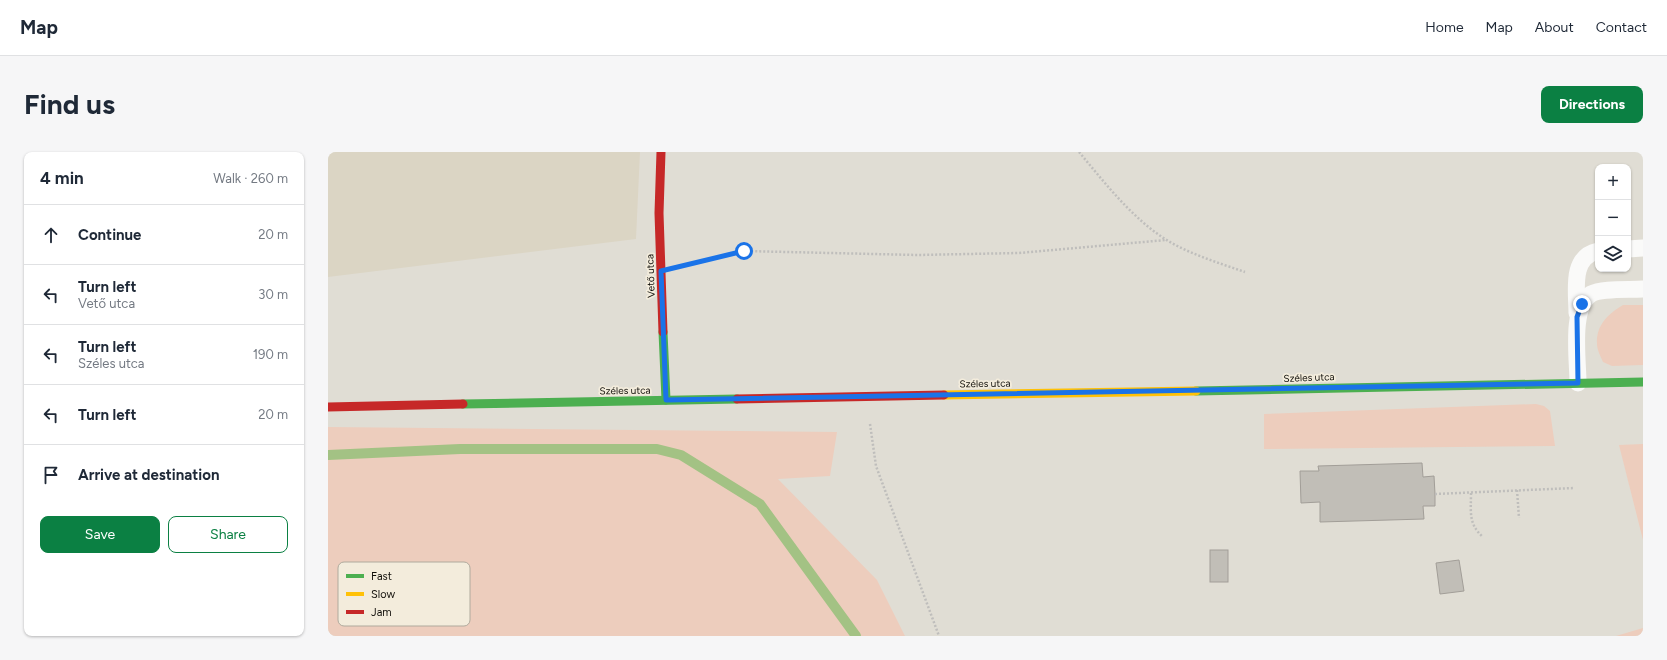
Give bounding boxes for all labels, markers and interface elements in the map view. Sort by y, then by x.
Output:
text: Map [20,16,58,39]
text: Home [1425,19,1464,36]
text: Map [1486,19,1513,36]
text: About [1535,19,1574,36]
text: Contact [1596,19,1647,36]
button: Directions [1541,86,1643,123]
text: Find us [24,87,115,121]
map controls [1595,164,1631,272]
button: + [1595,164,1631,200]
text: 4 min [40,168,84,188]
text: Walk · 260 m [213,171,288,186]
button: − [1595,200,1631,236]
icon: ahead [40,224,62,246]
text: Continue [78,226,141,244]
text: 20 m [258,227,288,242]
button: layers [1595,236,1631,272]
route start [735,242,753,260]
street label: Vető utca [643,254,658,298]
text: Turn left [78,278,136,296]
icon: left [40,284,62,306]
text: 30 m [258,287,288,302]
route end [1573,295,1591,313]
text: Vető utca [78,296,135,311]
text: Turn left [78,338,136,356]
icon: left [40,344,62,366]
text: 190 m [253,347,288,362]
text: Széles utca [78,356,145,371]
street label: Széles utca [1283,370,1335,385]
street label: Széles utca [959,377,1011,390]
street label: Széles utca [599,384,651,397]
icon: left [40,404,62,426]
text: Turn left [78,406,136,424]
text: 20 m [258,407,288,422]
icon: arrive [40,464,62,486]
text: Arrive at destination [78,466,219,484]
button: Save [40,516,160,553]
button: Share [168,516,288,553]
legend [338,562,470,626]
text: Fast [371,570,392,583]
text: Slow [371,588,395,601]
text: Jam [371,606,392,619]

